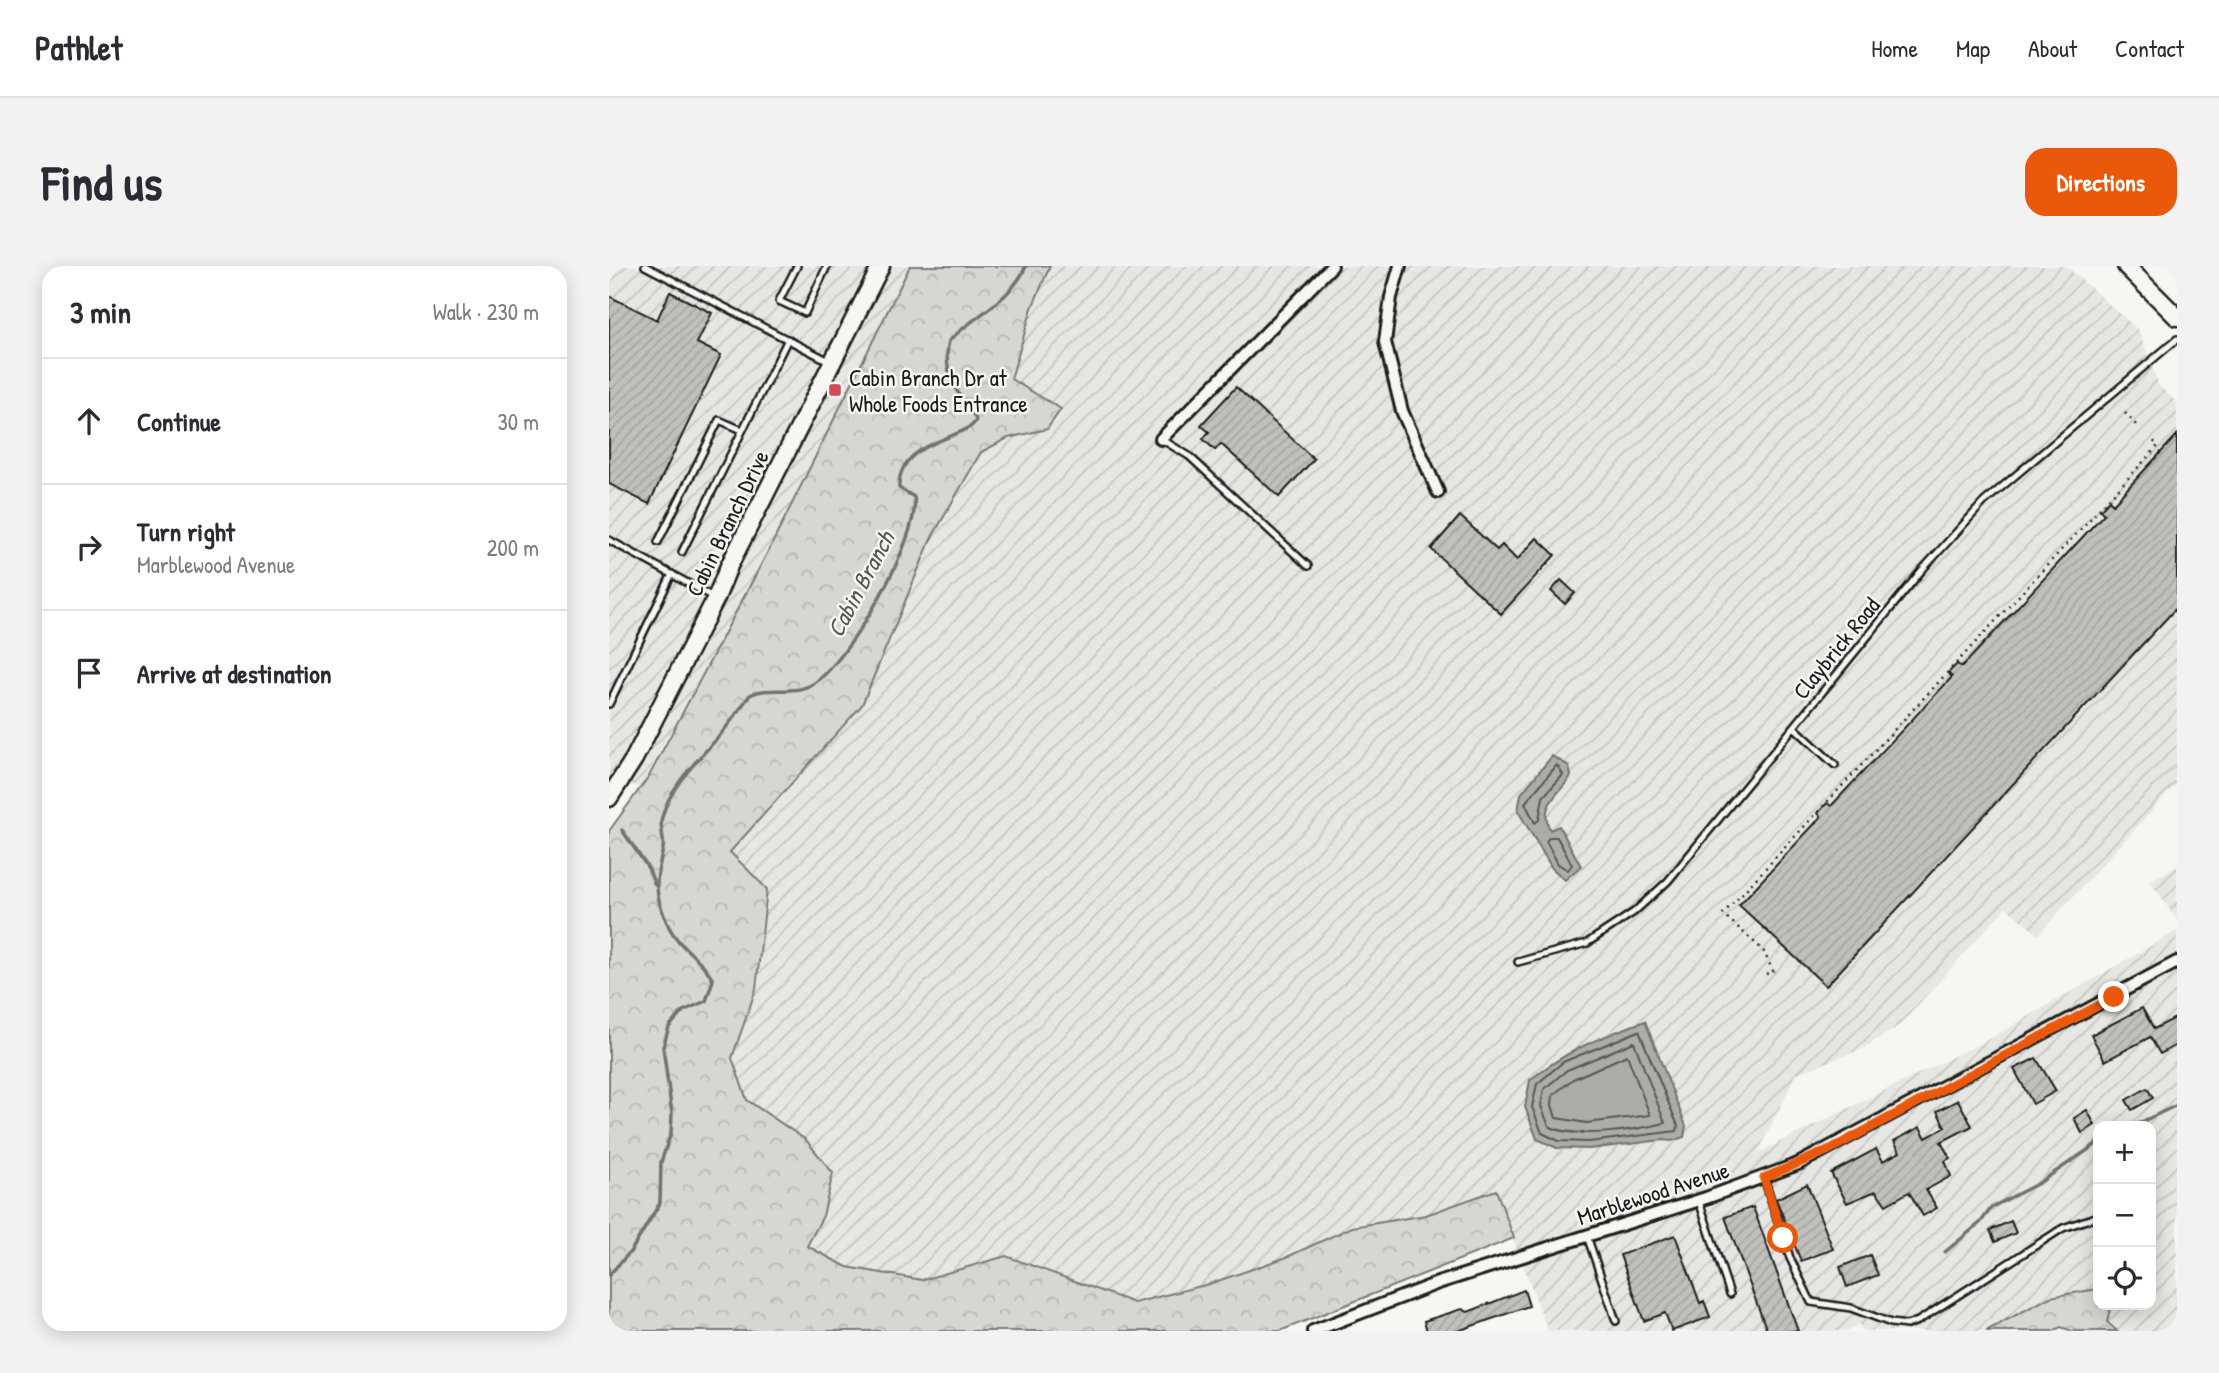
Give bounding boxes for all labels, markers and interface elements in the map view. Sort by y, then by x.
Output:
text: Pathlet [35,26,122,70]
text: Home [1871,32,1918,64]
text: Map [1956,32,1990,64]
text: About [2028,32,2077,64]
text: Contact [2115,32,2184,64]
button: Directions [2025,148,2177,216]
text: Find us [42,149,162,215]
text: 3 min [70,292,131,332]
text: Walk · 230 m [433,296,539,327]
place label: Cabin Branch Dr at Whole Foods Entrance [849,362,1028,419]
marker: Cabin Branch Dr at Whole Foods Entrance [827,382,843,398]
icon: ahead [70,402,108,440]
text: Continue [137,404,221,439]
text: 30 m [497,406,539,437]
street label: Cabin Branch Drive [678,445,776,601]
text: Turn right [137,514,235,549]
water label: Cabin Branch [819,524,902,642]
icon: right [70,528,108,566]
text: 200 m [487,532,539,563]
text: Marblewood Avenue [137,549,295,580]
street label: Claybrick Road [1785,591,1887,705]
icon: arrive [70,654,108,692]
text: Arrive at destination [137,656,332,691]
route end [2098,981,2129,1012]
map controls [2093,1121,2156,1310]
button: + [2093,1121,2156,1184]
street label: Marblewood Avenue [1573,1154,1733,1232]
button: − [2093,1184,2156,1247]
route start [1767,1222,1798,1253]
button: locate [2093,1247,2156,1310]

